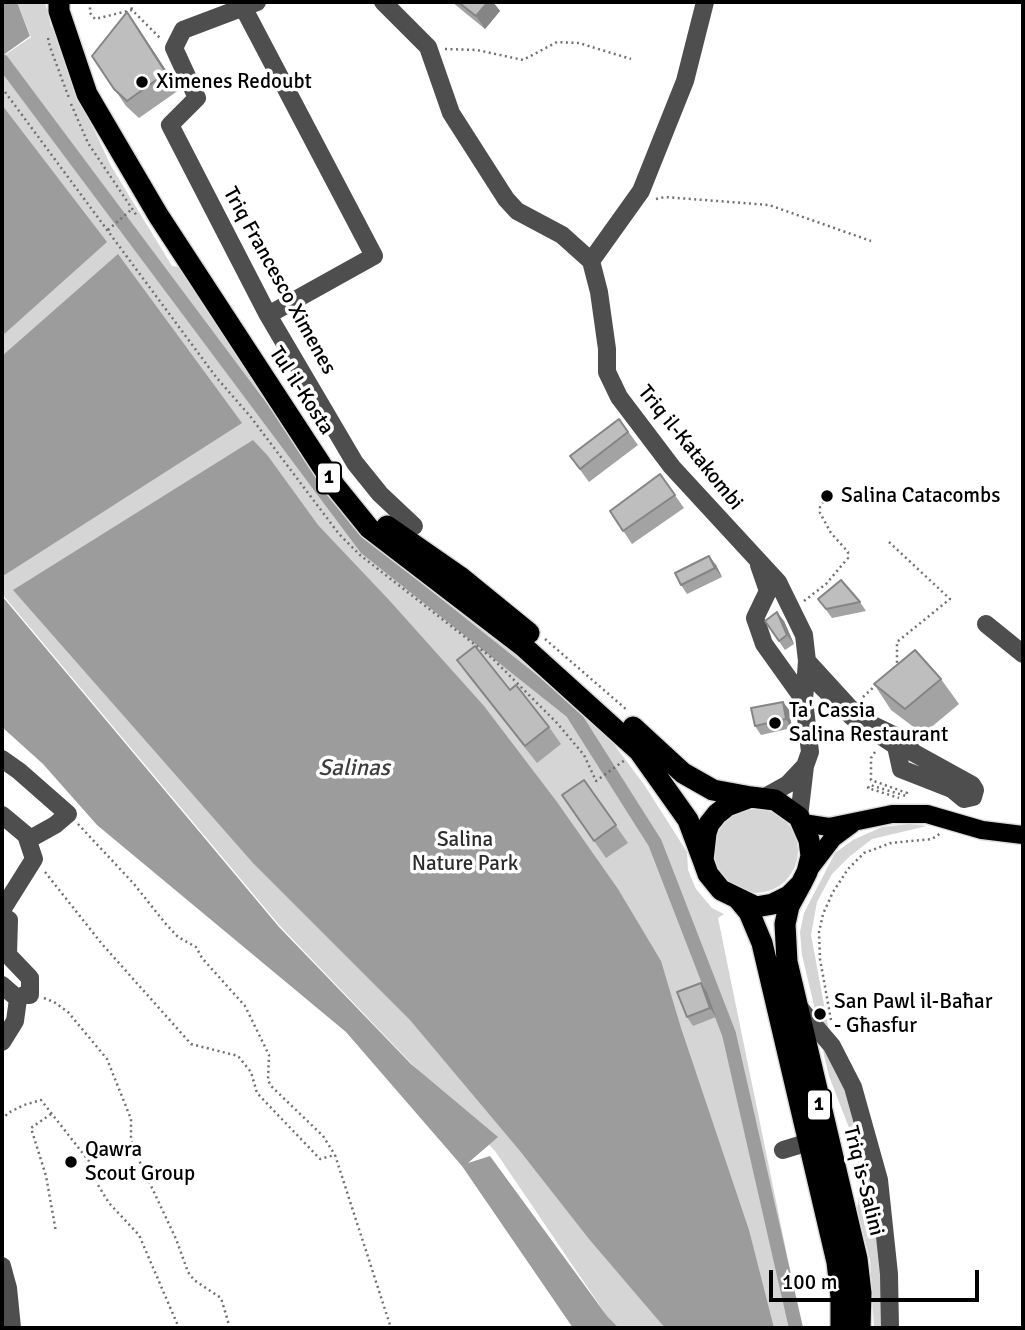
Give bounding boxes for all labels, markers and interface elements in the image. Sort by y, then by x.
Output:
place label: Ximenes Redoubt [156,69,312,95]
marker: Ximenes Redoubt [134,74,150,90]
street label: Triq Francesco Ximenes [217,183,341,379]
street label: Tul il-Kosta [263,342,339,440]
street label: Triq il-Katakombi [632,381,748,515]
road number: 1 [317,463,341,494]
place label: Salina Catacombs [841,483,1000,509]
marker: Salina Catacombs [819,488,835,504]
place label: Ta' Cassia Salina Restaurant [789,698,948,748]
marker: Ta' Cassia Salina Restaurant [767,715,783,731]
water label: Salinas [318,755,390,783]
park label: Salina Nature Park [412,827,518,877]
place label: San Pawl il-Baħar - Għasfur [834,989,992,1039]
marker: San Pawl il-Baħar - Għasfur [812,1006,828,1022]
road number: 1 [807,1090,831,1120]
street label: Triq is-Salini [837,1123,889,1239]
place label: Qawra Scout Group [85,1137,195,1187]
marker: Qawra Scout Group [63,1154,79,1170]
scale bar [773,1256,983,1300]
text: 100 m [782,1269,837,1295]

